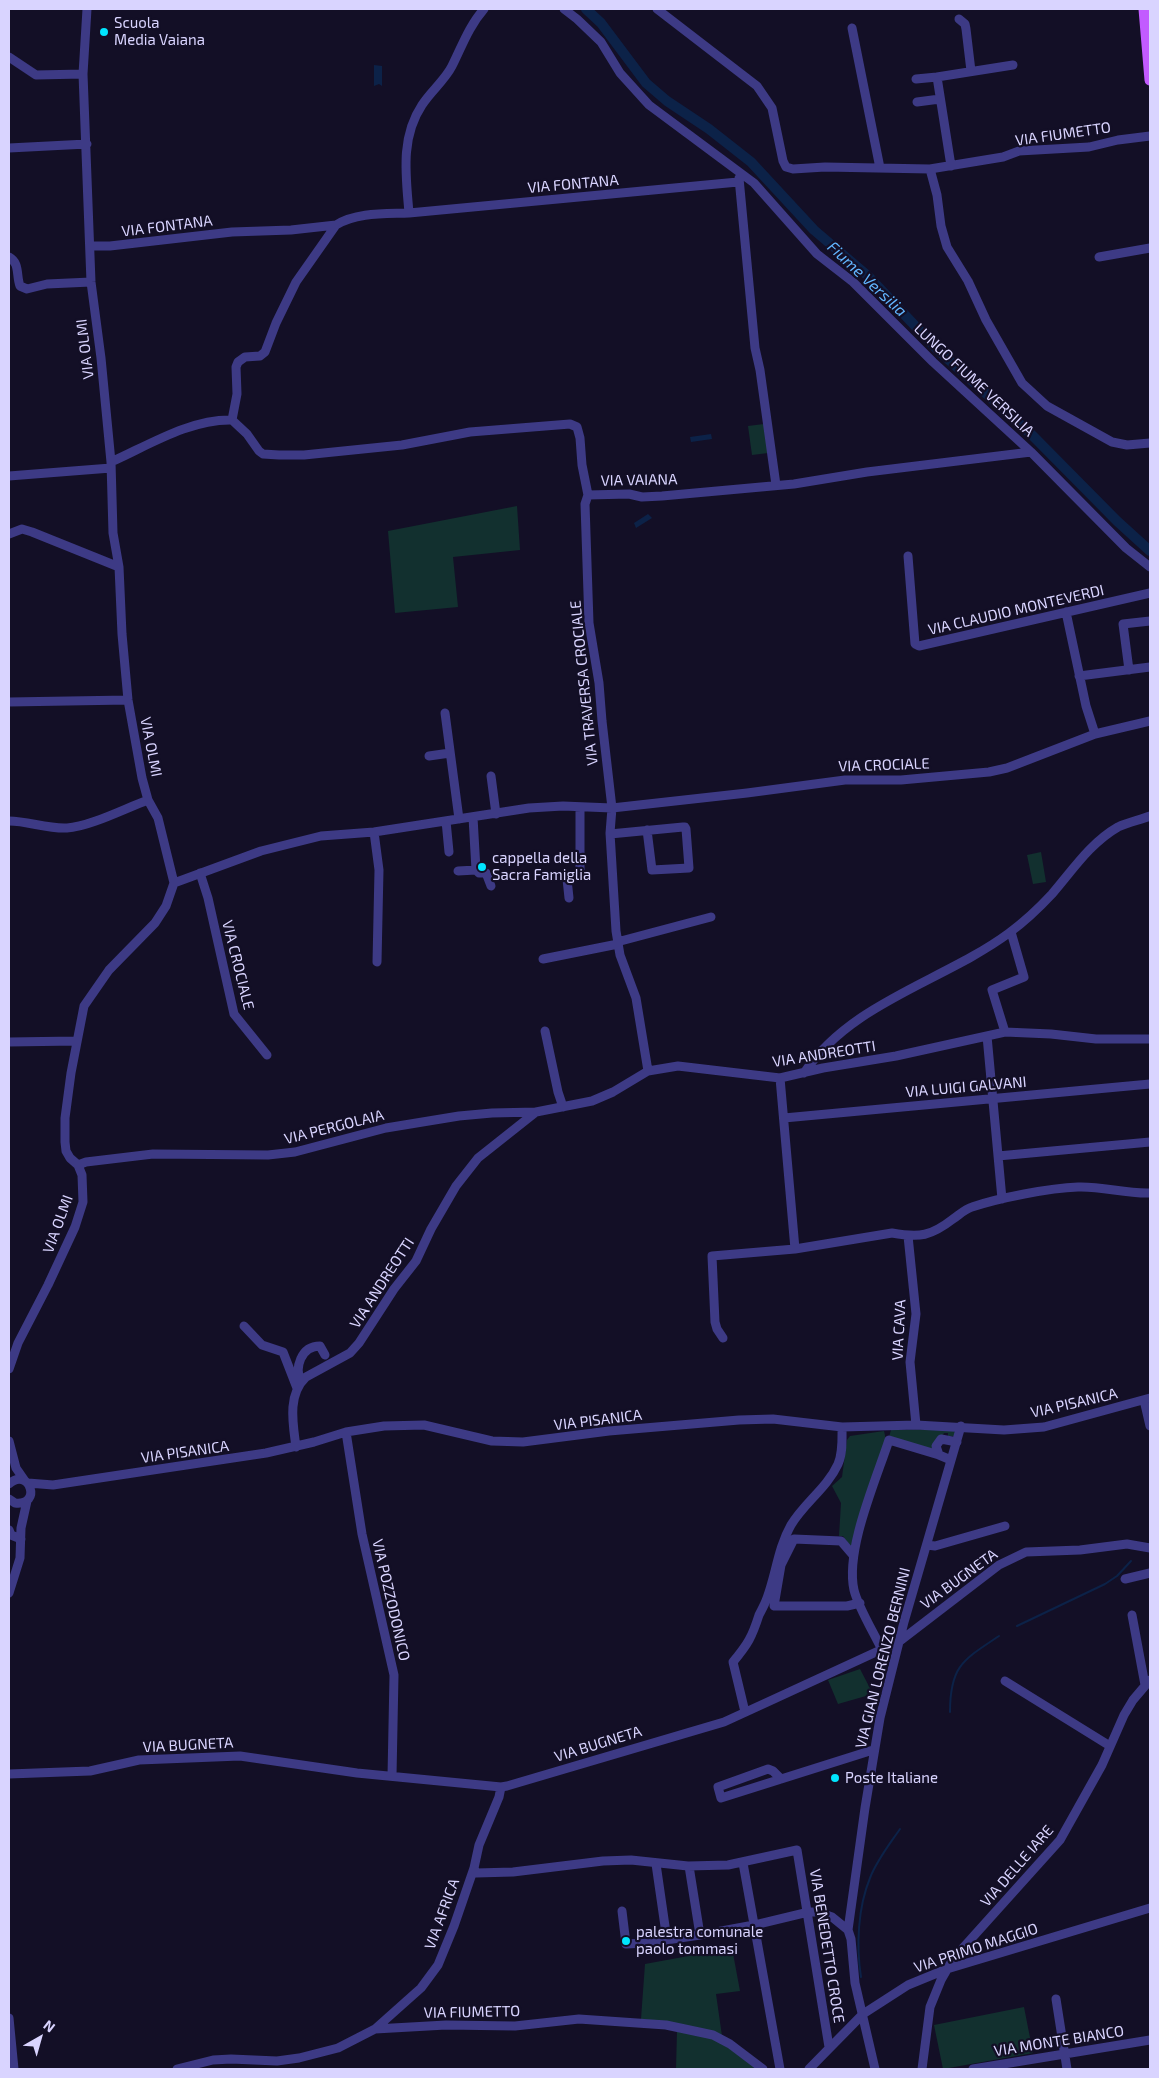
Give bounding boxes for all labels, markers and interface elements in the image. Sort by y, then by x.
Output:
place label: Scuola Media Vaiana [114,14,205,49]
marker: Scuola Media Vaiana [98,26,110,38]
street label: VIA FIUMETTO [1014,118,1112,150]
street label: VIA FONTANA [527,171,619,197]
street label: VIA FONTANA [121,211,213,241]
water label: Fiume Versilia [823,237,911,321]
street label: VIA OLMI [72,318,98,380]
street label: LUNGO FIUME VERSILIA [910,320,1038,440]
street label: VIA VAIANA [600,470,678,490]
street label: VIA CLAUDIO MONTEVERDI [926,581,1106,639]
street label: VIA TRAVERSA CROCIALE [566,599,602,767]
street label: VIA OLMI [136,716,166,778]
street label: VIA CROCIALE [838,754,930,776]
place label: cappella della Sacra Famiglia [492,849,591,884]
marker: cappella della Sacra Famiglia [476,861,488,873]
street label: VIA CROCIALE [218,918,258,1012]
street label: VIA ANDREOTTI [771,1037,877,1071]
street label: VIA LUIGI GALVANI [905,1073,1027,1101]
street label: VIA PERGOLAIA [282,1106,386,1148]
street label: VIA OLMI [39,1192,77,1256]
street label: VIA ANDREOTTI [346,1234,418,1332]
street label: VIA CAVA [888,1299,910,1361]
street label: VIA PISANICA [1029,1384,1119,1422]
street label: VIA PISANICA [553,1406,643,1434]
street label: VIA PISANICA [140,1437,230,1467]
street label: VIA POZZODONICO [368,1537,414,1663]
street label: VIA BUGNETA [917,1545,1001,1613]
street label: VIA GIAN LORENZO BERNINI [852,1566,914,1750]
street label: VIA BUGNETA [552,1722,644,1766]
street label: VIA BUGNETA [142,1734,234,1756]
place label: Poste Italiane [845,1769,938,1787]
marker: Poste Italiane [829,1772,841,1784]
street label: VIA DELLE IARE [977,1822,1057,1910]
street label: VIA BENEDETTO CROCE [806,1867,848,2025]
street label: VIA AFRICA [421,1876,463,1952]
street label: VIA PRIMO MAGGIO [912,1919,1040,1977]
place label: palestra comunale paolo tommasi [636,1923,763,1958]
marker: palestra comunale paolo tommasi [620,1935,632,1947]
street label: VIA FIUMETTO [424,2002,520,2022]
north arrow [15,2013,65,2063]
text: N [40,2016,59,2036]
street label: VIA MONTE BIANCO [993,2022,1125,2060]

